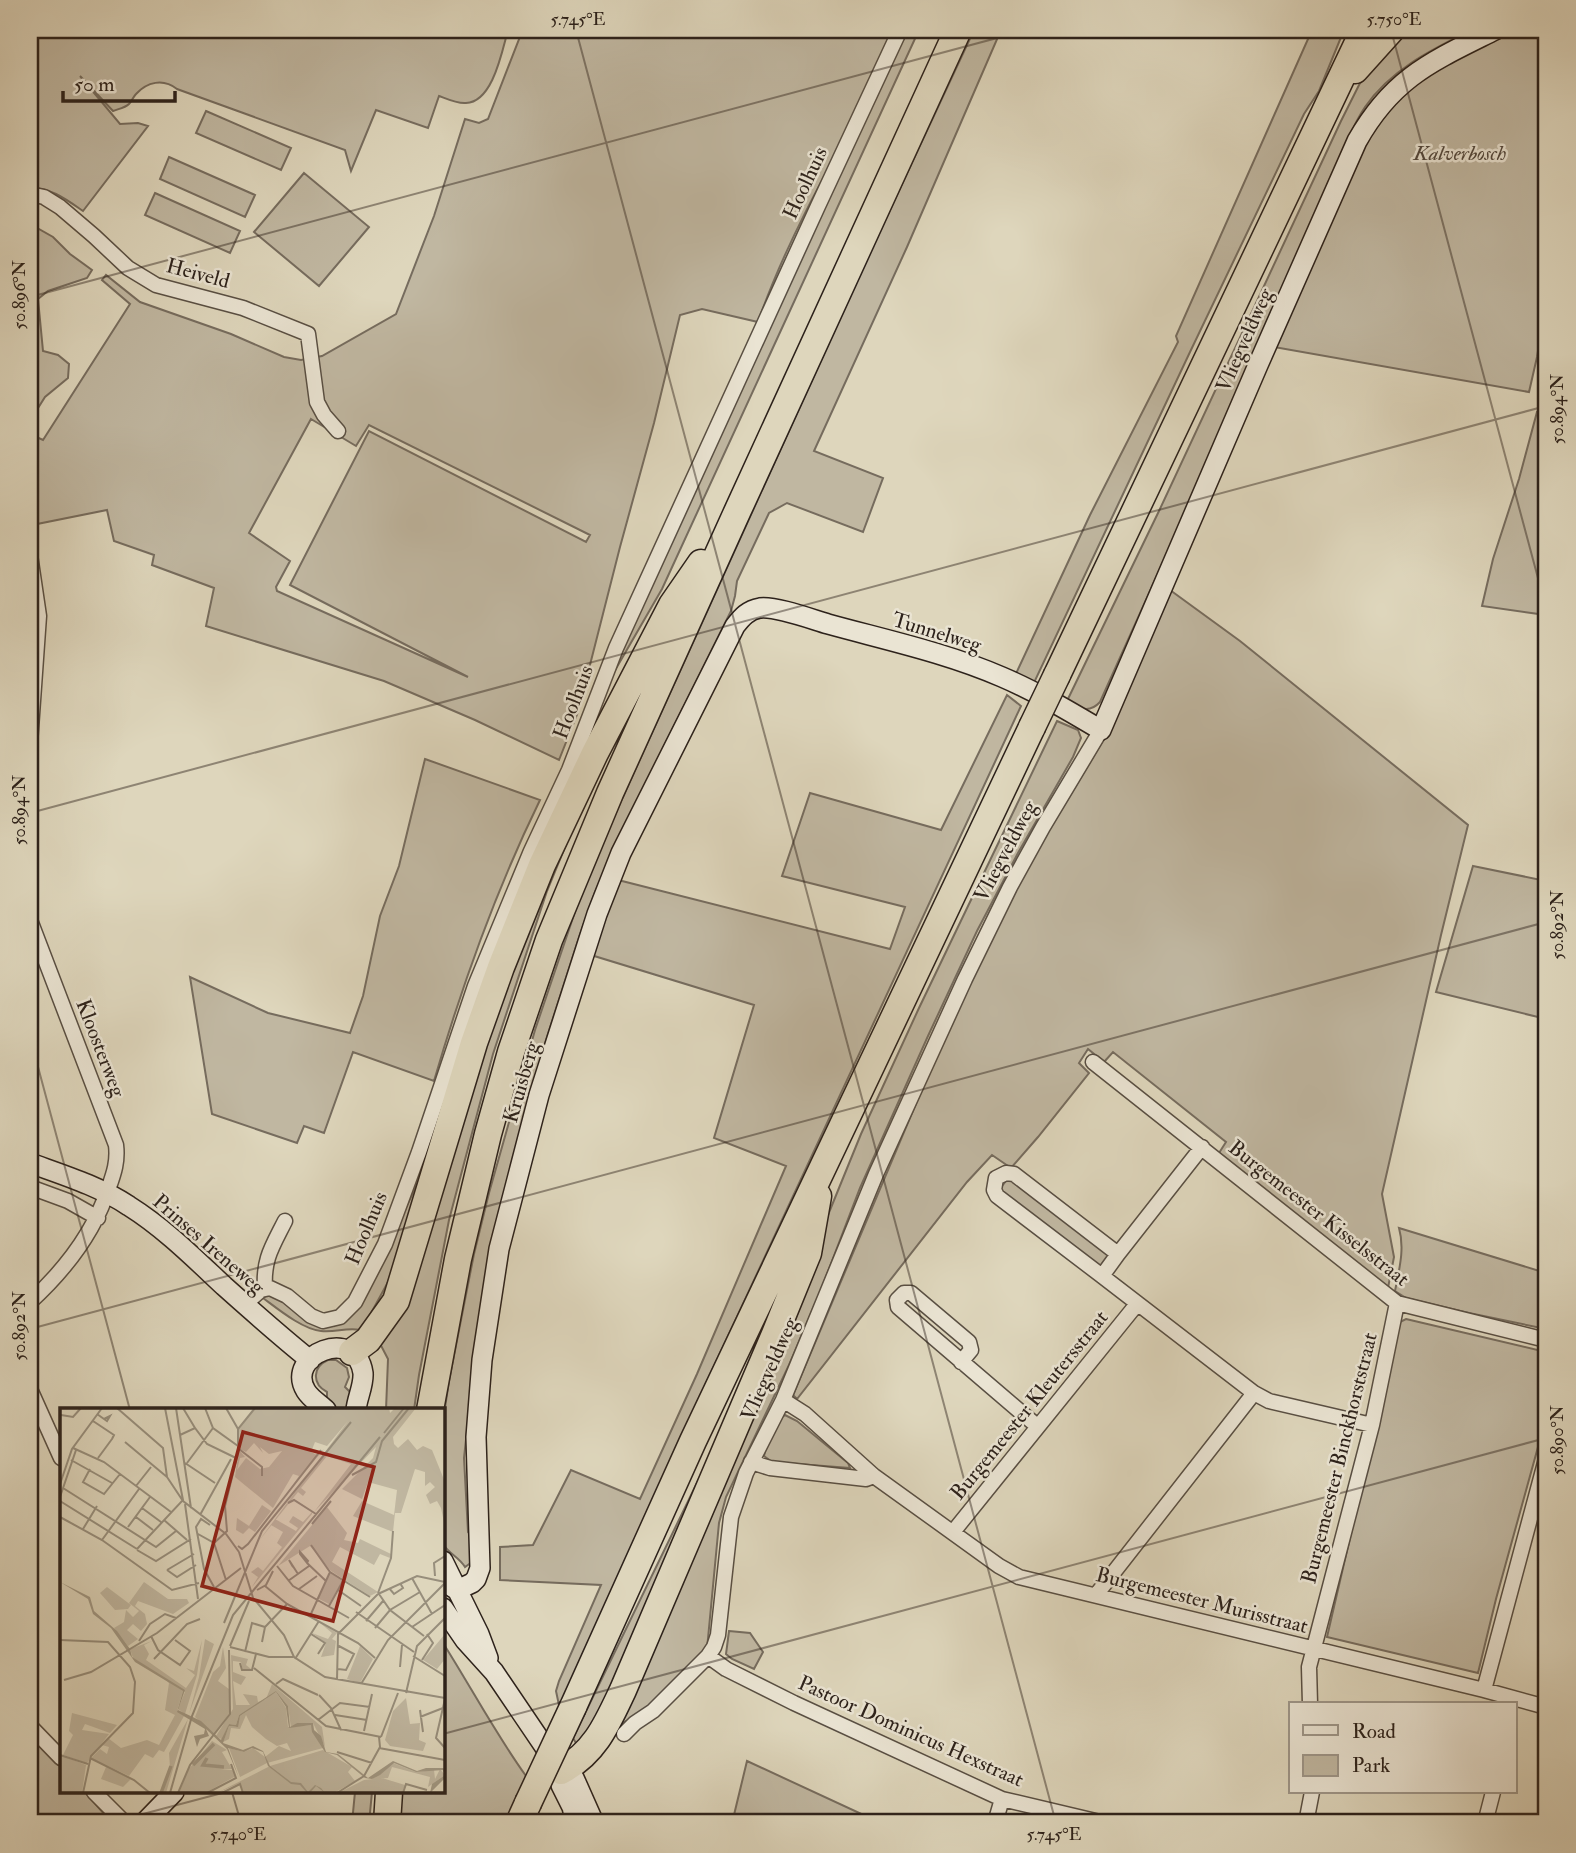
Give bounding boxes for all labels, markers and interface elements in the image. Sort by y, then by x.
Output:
text: 5.745°E [550,8,606,31]
text: 5.750°E [1367,8,1422,31]
scale bar [63,60,175,104]
text: 50 m [74,71,115,98]
park label: Kalverbosch [1413,140,1506,167]
street label: Hoolhuis [777,143,834,224]
street label: Heiveld [163,252,233,295]
text: 50.896°N [8,260,31,330]
street label: Vliegveldweg [1210,284,1280,396]
text: 50.894°N [1546,374,1569,444]
street label: Tunnelweg [889,606,985,659]
street label: Hoolhuis [547,661,600,743]
text: 50.894°N [8,775,31,845]
street label: Vliegveldweg [968,795,1044,906]
text: 50.892°N [1546,890,1569,960]
street label: Kloosterweg [70,995,132,1102]
street label: Kruisberg [497,1038,546,1126]
street label: Burgemeester Kisselsstraat [1223,1134,1415,1293]
street label: Prinses Ireneweg [147,1188,271,1301]
street label: Hoolhuis [339,1188,394,1269]
text: 50.892°N [8,1291,31,1361]
street label: Burgemeester Kleutersstraat [945,1305,1114,1506]
street label: Vliegveldweg [735,1313,805,1425]
street label: Burgemeester Binckhorststraat [1295,1330,1384,1586]
text: 50.890°N [1546,1405,1569,1475]
inset map [60,1408,444,1794]
street label: Burgemeester Murisstraat [1093,1561,1311,1640]
street label: Pastoor Dominicus Hexstraat [794,1669,1028,1794]
legend [1289,1702,1516,1794]
text: Road [1352,1718,1397,1745]
text: Park [1352,1752,1390,1779]
text: 5.740°E [210,1823,266,1846]
text: 5.745°E [1026,1823,1082,1846]

